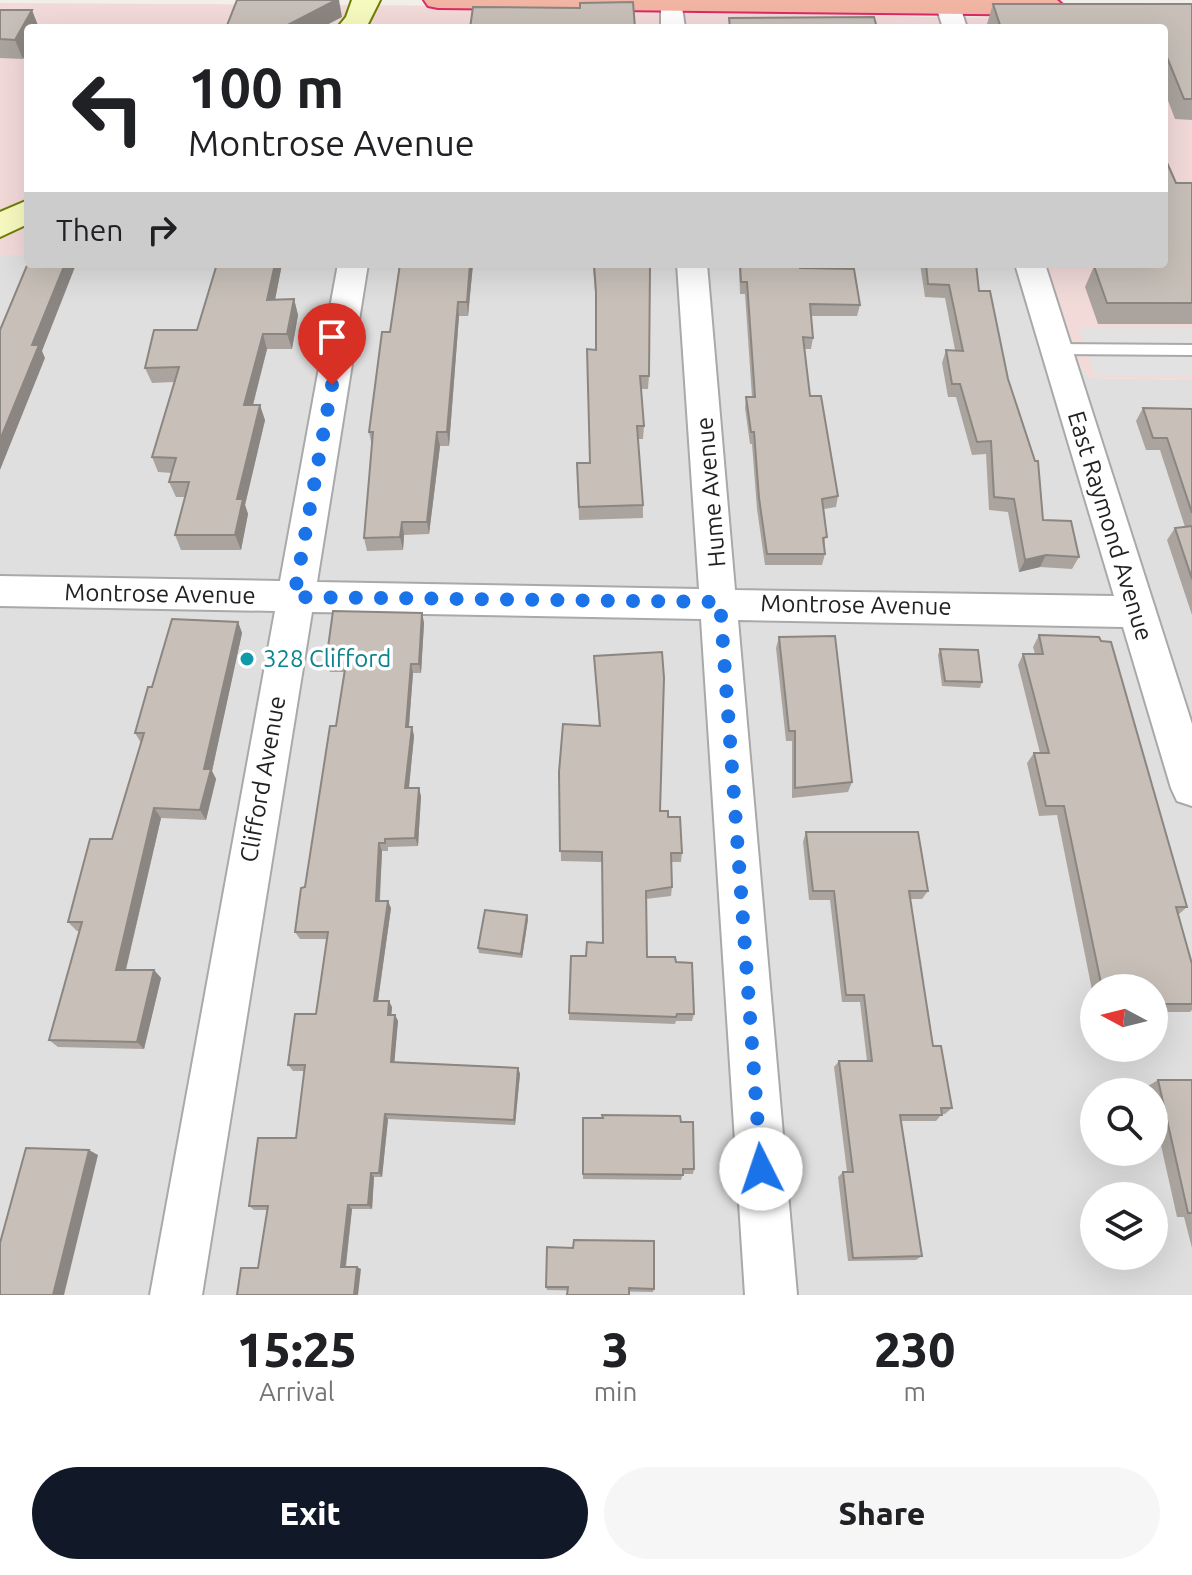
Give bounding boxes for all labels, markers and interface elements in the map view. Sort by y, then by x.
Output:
icon: left [56,56,160,160]
text: 100 m [188,56,344,119]
text: Montrose Avenue [188,122,475,163]
icon: right [140,208,184,252]
text: Then [56,213,124,247]
pin [298,303,366,385]
icon: arrive [310,315,354,359]
street label: East Raymond Avenue [1063,408,1158,644]
street label: Hume Avenue [690,416,731,568]
street label: Montrose Avenue [64,578,256,609]
street label: Montrose Avenue [760,589,952,620]
place label: 328 Clifford [263,645,391,672]
marker: 328 Clifford [238,650,256,668]
street label: Clifford Avenue [235,694,290,864]
north arrow [1080,974,1168,1062]
map controls [1080,974,1168,1270]
button: search [1080,1078,1168,1166]
position arrow [719,1127,803,1211]
button: layers [1080,1182,1168,1270]
text: 15:25 [237,1322,357,1376]
text: 3 [602,1322,629,1376]
text: 230 [874,1322,955,1376]
text: Arrival [259,1377,335,1406]
text: min [594,1377,637,1406]
text: m [903,1377,926,1406]
button: Exit [32,1467,588,1559]
button: Share [604,1467,1160,1559]

